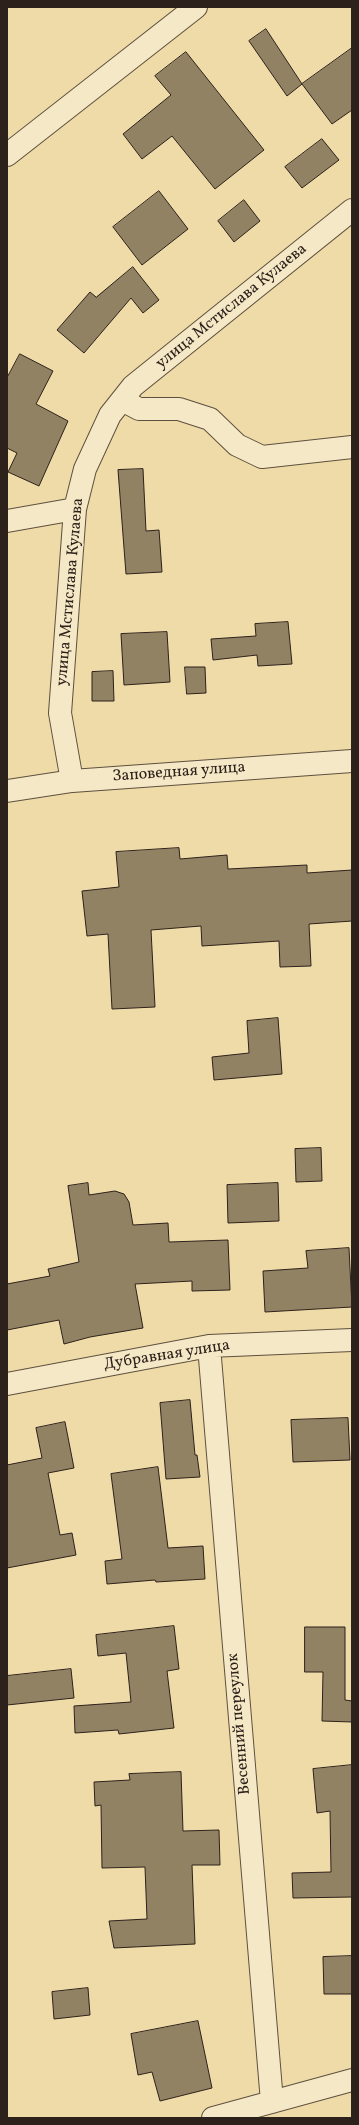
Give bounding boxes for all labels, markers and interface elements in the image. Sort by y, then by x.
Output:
street label: улица Мстислава Кулаева [153,240,311,374]
street label: улица Мстислава Кулаева [53,497,89,687]
street label: Заповедная улица [112,759,246,787]
street label: Дубравная улица [103,1337,231,1375]
street label: Весенний переулок [224,1652,256,1796]

